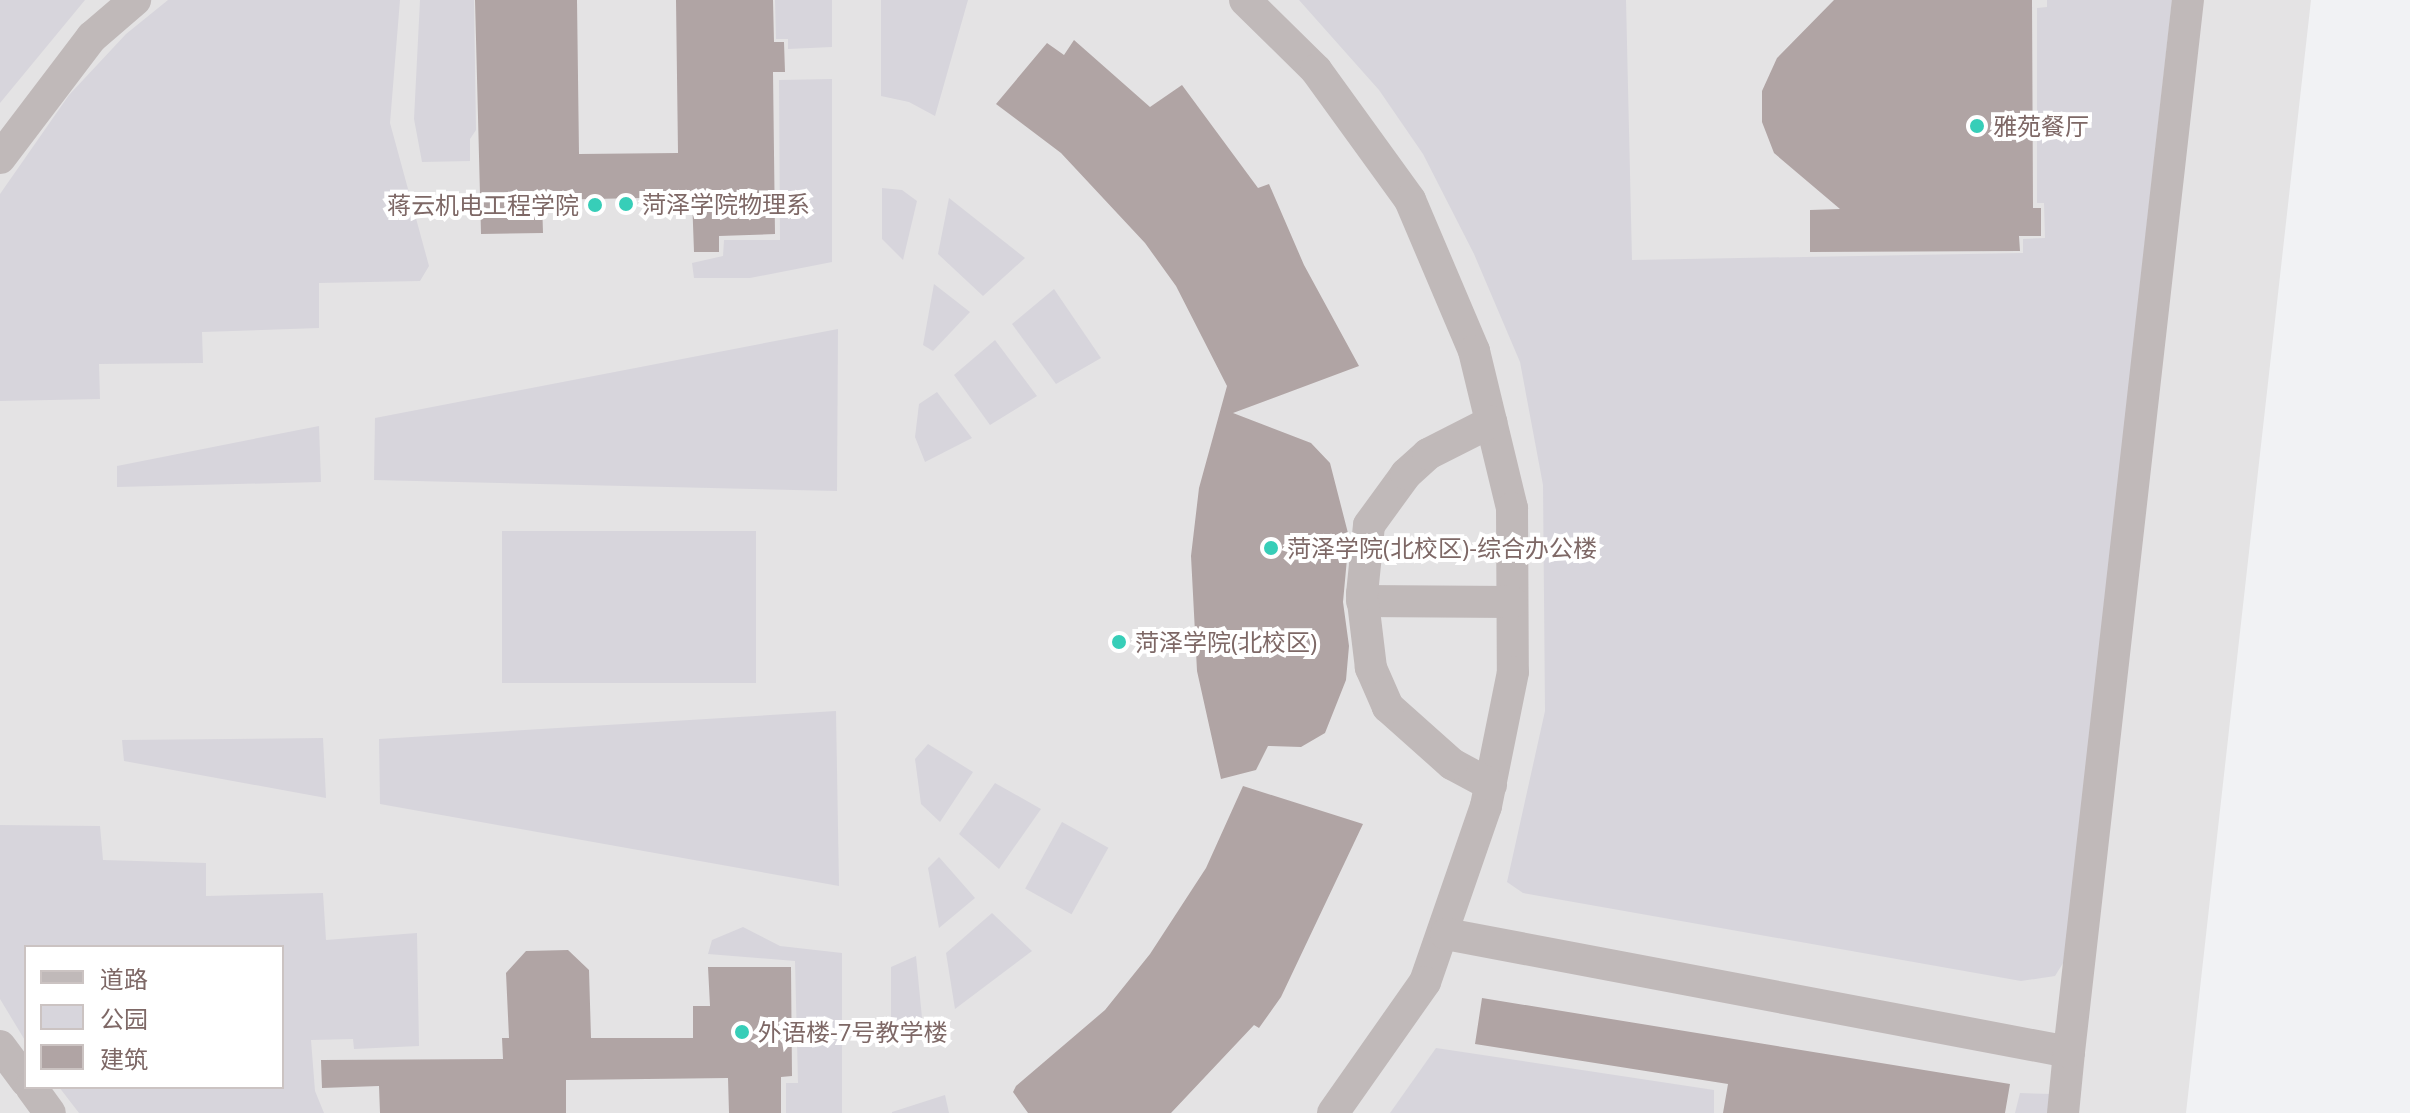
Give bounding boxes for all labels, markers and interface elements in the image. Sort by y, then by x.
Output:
place label: 雅苑餐厅 [1993,112,2089,140]
marker: 雅苑餐厅 [1968,117,1986,135]
place label: 菏泽学院物理系 [642,190,810,218]
place label: 蒋云机电工程学院 [387,191,579,219]
marker: 菏泽学院物理系 [617,195,635,213]
marker: 蒋云机电工程学院 [586,196,604,214]
place label: 菏泽学院(北校区)-综合办公楼 [1287,534,1597,562]
marker: 菏泽学院(北校区)-综合办公楼 [1262,539,1280,557]
place label: 菏泽学院(北校区) [1135,628,1317,656]
marker: 菏泽学院(北校区) [1110,633,1128,651]
legend [24,945,284,1089]
text: 道路 [100,962,148,995]
text: 公园 [100,1002,148,1035]
place label: 外语楼-7号教学楼 [758,1018,947,1046]
marker: 外语楼-7号教学楼 [733,1023,751,1041]
text: 建筑 [100,1042,148,1075]

